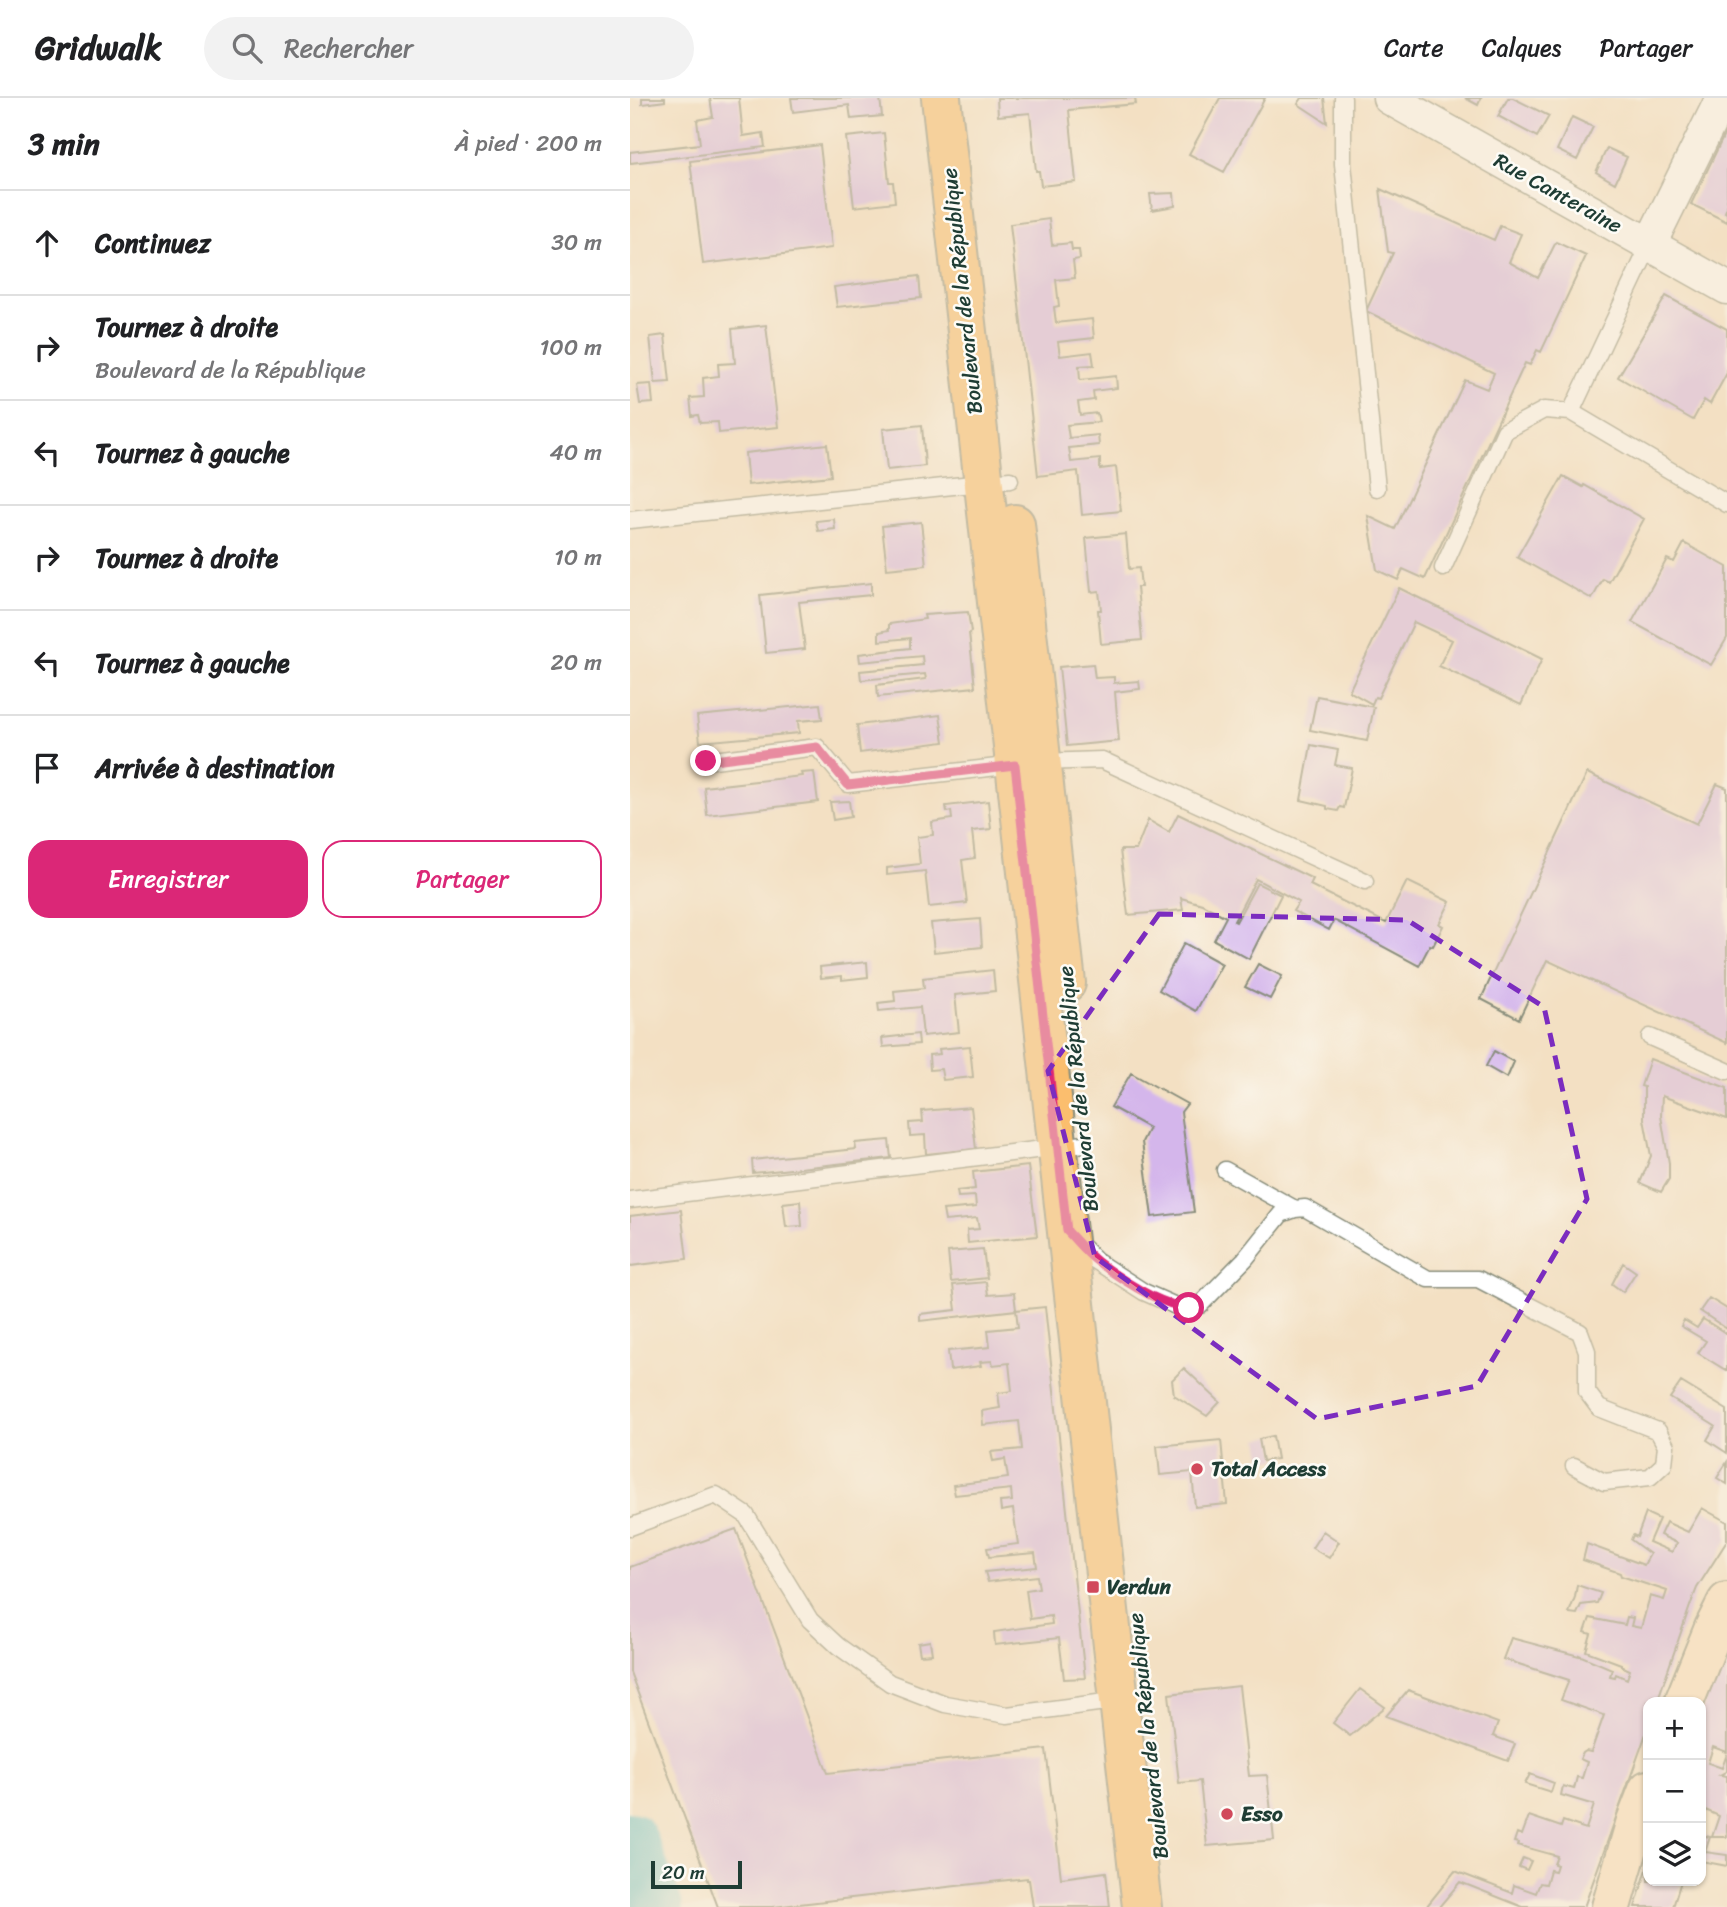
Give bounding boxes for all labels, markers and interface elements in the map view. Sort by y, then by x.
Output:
search box [204,17,694,80]
text: Gridwalk [35,19,162,77]
text: Rechercher [284,25,413,71]
text: Carte [1384,27,1444,69]
text: Calques [1482,27,1561,69]
text: Partager [1599,27,1692,69]
icon: search [228,29,266,67]
text: 3 min [28,117,100,171]
text: À pied · 200 m [454,123,602,164]
street label: Rue Canteraine [1487,142,1630,244]
street label: Boulevard de la République [930,166,994,416]
text: Continuez [95,220,211,266]
text: 30 m [551,222,602,263]
icon: ahead [28,224,66,262]
text: Tournez à droite [95,304,278,350]
text: 100 m [539,327,602,368]
icon: right [28,329,66,367]
text: Boulevard de la République [95,350,366,391]
text: Tournez à gauche [95,430,290,476]
text: 40 m [549,432,602,473]
icon: left [28,434,66,472]
text: Tournez à droite [95,535,278,581]
text: 10 m [554,537,602,578]
icon: right [28,539,66,577]
text: Tournez à gauche [95,640,290,686]
text: 20 m [551,642,602,683]
icon: left [28,644,66,682]
text: Arrivée à destination [95,745,335,791]
route end [690,745,721,776]
icon: arrive [28,749,66,787]
button: Enregistrer [28,840,308,918]
button: Partager [322,840,602,918]
street label: Boulevard de la République [1046,964,1110,1214]
route start [1173,1292,1204,1323]
place label: Total Access [1211,1450,1326,1488]
marker: Total Access [1189,1461,1205,1477]
place label: Verdun [1107,1568,1172,1606]
marker: Verdun [1085,1579,1101,1595]
street label: Boulevard de la République [1116,1611,1180,1861]
map controls [1643,1697,1706,1886]
button: + [1643,1697,1706,1760]
button: − [1643,1760,1706,1823]
place label: Esso [1241,1795,1283,1833]
marker: Esso [1219,1806,1235,1822]
button: layers [1643,1823,1706,1886]
text: 20 m [662,1856,705,1889]
scale bar [651,1858,742,1890]

